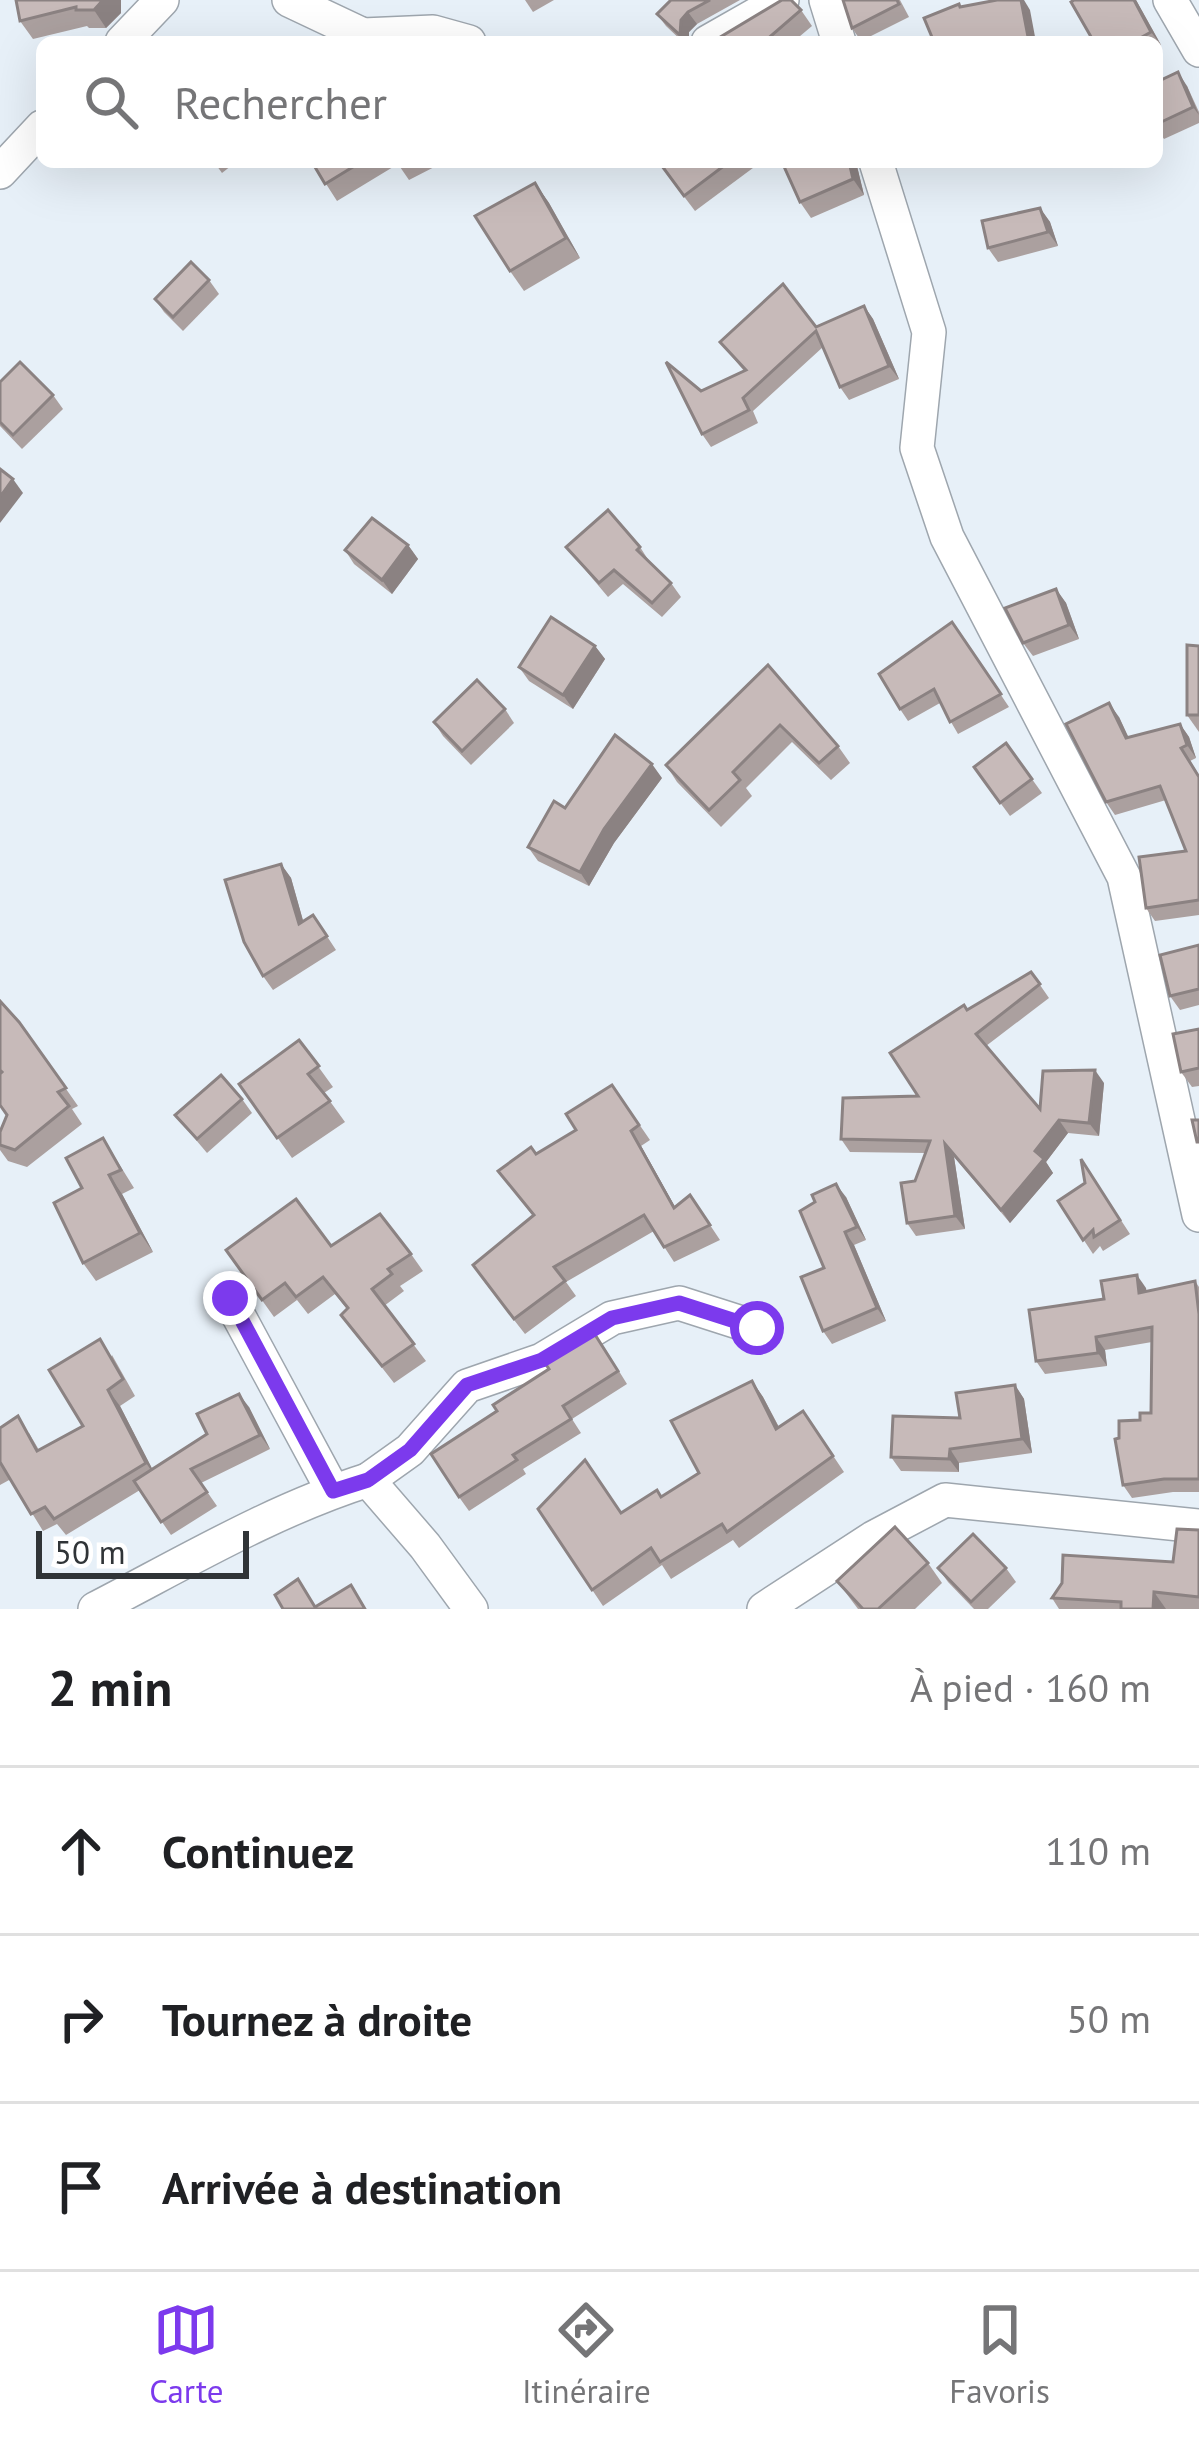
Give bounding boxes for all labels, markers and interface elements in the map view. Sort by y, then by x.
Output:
search box [36,36,1163,168]
icon: search [78,69,144,135]
text: Rechercher [174,73,387,131]
route end [203,1271,257,1325]
route start [730,1301,784,1355]
scale bar [36,1525,249,1578]
text: 50 m [54,1530,126,1573]
text: 2 min [48,1654,172,1720]
text: À pied · 160 m [910,1662,1151,1713]
icon: ahead [48,1818,114,1884]
text: Continuez [162,1822,354,1880]
text: 110 m [1045,1825,1151,1876]
icon: right [48,1986,114,2052]
text: Tournez à droite [162,1990,472,2048]
text: 50 m [1066,1993,1151,2044]
icon: arrive [48,2154,114,2220]
text: Arrivée à destination [162,2158,562,2216]
tab: Carte [149,2297,224,2412]
tab: Itinéraire [522,2297,651,2412]
tab: Favoris [949,2297,1050,2412]

